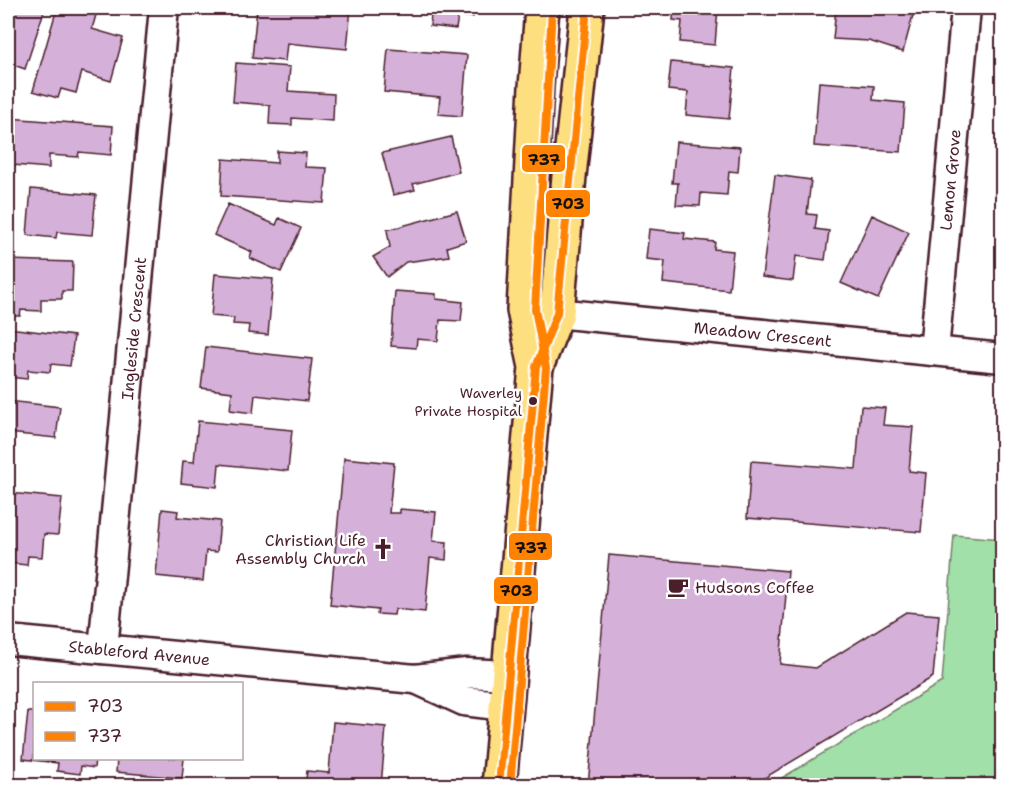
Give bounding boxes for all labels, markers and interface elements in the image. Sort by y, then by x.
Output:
street label: Lemon Grove [935,128,965,231]
line badge: 737 [521,144,566,173]
text: 737 [528,149,560,170]
line badge: 703 [545,189,591,218]
text: 703 [551,193,585,214]
street label: Ingleside Crescent [116,256,151,401]
street label: Meadow Crescent [693,316,833,351]
place label: Waverley Private Hospital [415,384,523,420]
marker: Waverley Private Hospital [527,395,539,407]
place label: Christian Life Assembly Church [235,530,366,569]
line badge: 737 [508,532,553,561]
church icon: Christian Life Assembly Church [371,537,395,561]
text: 737 [515,537,547,558]
cafe icon: Hudsons Coffee [666,575,690,599]
line badge: 703 [493,576,539,605]
place label: Hudsons Coffee [695,577,815,598]
text: 703 [499,580,533,601]
street label: Stableford Avenue [68,635,211,670]
legend [33,682,243,760]
text: 703 [87,694,123,718]
text: 737 [87,724,122,748]

